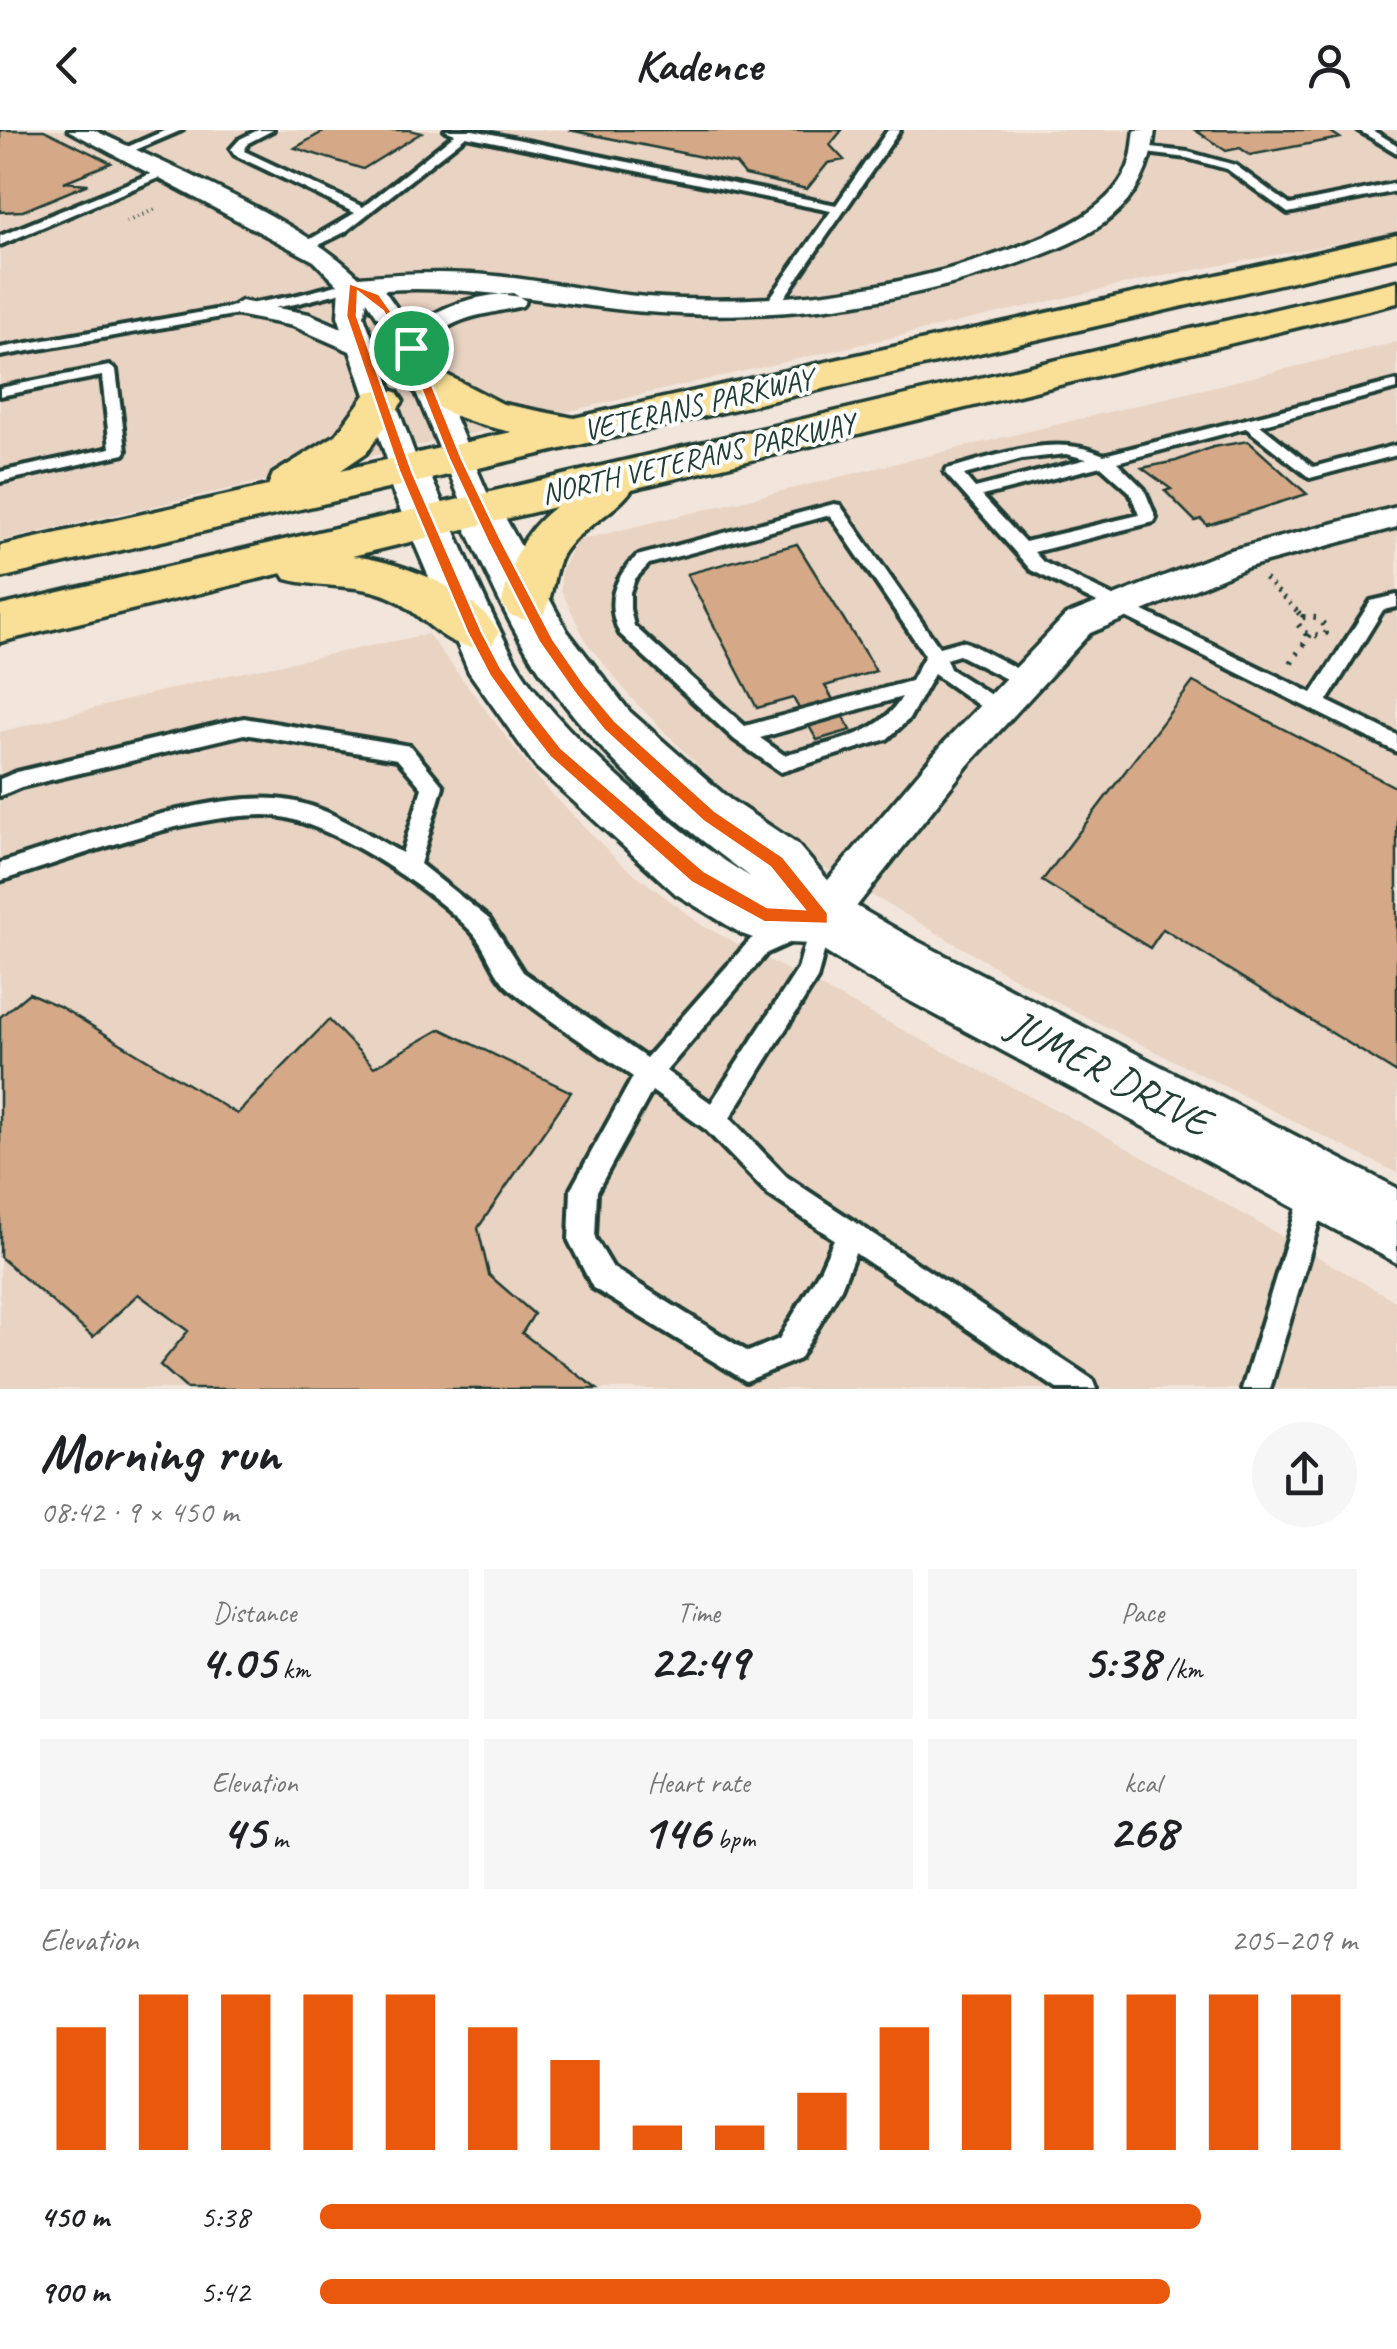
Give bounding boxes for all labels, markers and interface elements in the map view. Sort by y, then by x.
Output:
text: Kadence [635,37,762,94]
icon: back [40,38,95,93]
icon: person [1302,38,1357,93]
pin [369,306,454,391]
icon: arrive [384,321,439,376]
street label: VETERANS PARKWAY [579,358,822,449]
street label: NORTH VETERANS PARKWAY [537,402,863,513]
street label: JUMER DRIVE [997,997,1223,1151]
text: Morning run [40,1418,280,1488]
button: share [1252,1422,1357,1527]
text: 08:42 · 9 × 450 m [40,1491,238,1532]
text: Distance [213,1595,296,1630]
text: Time [677,1595,720,1630]
text: Pace [1121,1595,1164,1630]
text: 4.05 [199,1630,276,1693]
text: 22:49 [649,1630,748,1693]
text: 5:38 [1083,1630,1159,1693]
text: km [276,1651,310,1686]
text: /km [1159,1651,1202,1686]
text: Elevation [211,1765,298,1800]
text: Heart rate [647,1765,750,1800]
text: kcal [1124,1765,1161,1800]
text: 45 [221,1800,265,1863]
text: 146 [642,1800,710,1863]
text: 268 [1108,1800,1177,1863]
text: m [265,1821,288,1856]
text: bpm [710,1821,755,1856]
text: Elevation [40,1919,138,1960]
text: 205–209 m [1231,1919,1357,1960]
text: 450 m [40,2196,109,2237]
text: 5:38 [200,2196,250,2237]
text: 900 m [40,2271,109,2312]
text: 5:42 [200,2271,250,2312]

